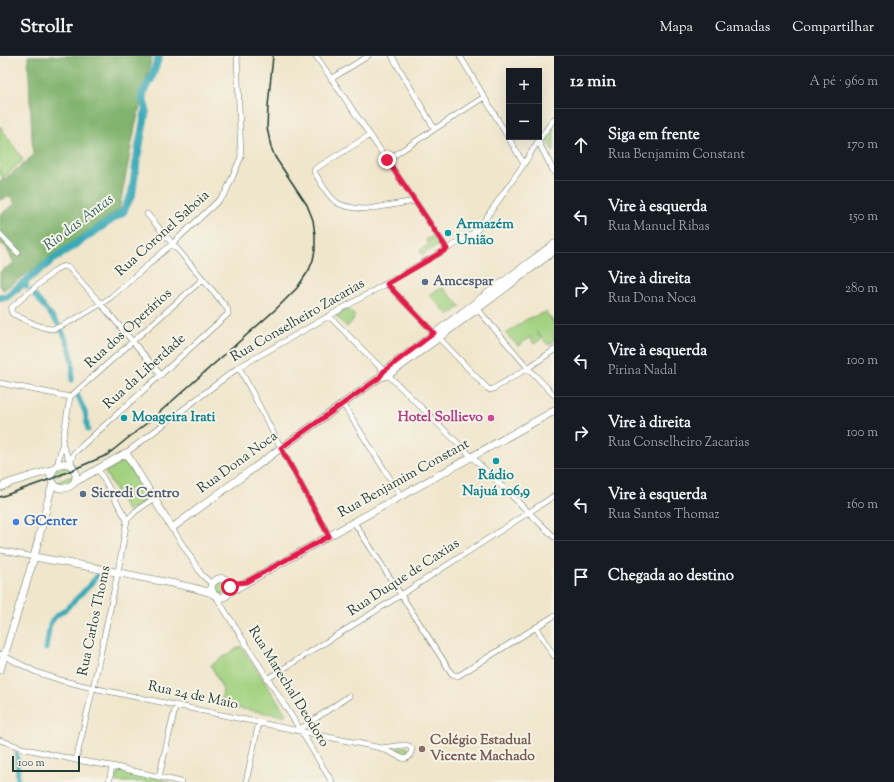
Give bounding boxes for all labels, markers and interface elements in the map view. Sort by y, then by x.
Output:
text: Strollr [20,14,73,41]
text: Mapa [660,18,693,38]
text: Camadas [715,18,770,38]
text: Compartilhar [792,18,874,38]
map controls [506,68,542,140]
button: + [506,68,542,104]
text: 12 min [570,70,616,94]
text: A pé · 960 m [809,73,878,91]
button: − [506,104,542,140]
text: Siga em frente [608,125,700,146]
icon: ahead [570,134,592,156]
text: 170 m [847,136,878,154]
text: Rua Benjamim Constant [608,146,745,164]
route end [378,151,396,169]
street label: Rua Coronel Saboia [112,186,215,282]
water label: Rio das Antas [40,190,118,256]
text: Vire à esquerda [608,197,707,218]
icon: left [570,206,592,228]
text: 150 m [849,208,878,226]
place label: Armazém União [456,215,514,251]
text: Rua Manuel Ribas [608,218,710,236]
marker: Armazém União [443,228,453,238]
text: Vire à direita [608,269,691,290]
place label: Amcespar [433,272,494,292]
street label: Rua Conselheiro Zacarias [227,274,369,368]
marker: Amcespar [420,277,430,287]
icon: right [570,278,592,300]
text: 280 m [845,280,878,298]
street label: Rua dos Operários [81,284,177,374]
text: Rua Dona Noca [608,290,696,308]
street label: Rua da Liberdade [99,330,191,414]
text: Vire à esquerda [608,341,707,362]
icon: left [570,350,592,372]
text: 100 m [846,352,878,370]
text: Pirina Nadal [608,362,677,380]
place label: Moageira Irati [132,408,215,428]
place label: Hotel Sollievo [398,408,483,428]
marker: Moageira Irati [119,413,129,423]
marker: Hotel Sollievo [486,413,496,423]
text: Vire à direita [608,413,691,434]
icon: right [570,422,592,444]
text: 100 m [846,424,878,442]
street label: Rua Dona Noca [194,427,283,499]
street label: Rua Benjamim Constant [335,434,474,523]
text: Rua Conselheiro Zacarias [608,434,749,452]
marker: Rádio Najuá 106,9 [491,456,501,466]
place label: Rádio Najuá 106,9 [462,466,530,502]
place label: Sicredi Centro [91,484,180,504]
text: Vire à esquerda [608,485,707,506]
marker: Sicredi Centro [78,489,88,499]
icon: left [570,494,592,516]
text: 160 m [847,496,878,514]
text: Rua Santos Thomaz [608,506,719,524]
place label: GCenter [24,512,78,532]
marker: GCenter [11,517,21,527]
street label: Rua Duque de Caxias [344,534,464,622]
street label: Rua Carlos Thoms [74,564,116,678]
icon: arrive [570,566,592,588]
text: Chegada ao destino [608,566,734,587]
route start [221,578,239,596]
street label: Rua Marechal Deodoro [243,623,334,752]
street label: Rua 24 de Maio [146,677,240,715]
place label: Colégio Estadual Vicente Machado [430,731,535,767]
marker: Colégio Estadual Vicente Machado [417,744,427,754]
scale bar [12,754,80,773]
text: 100 m [18,755,45,771]

